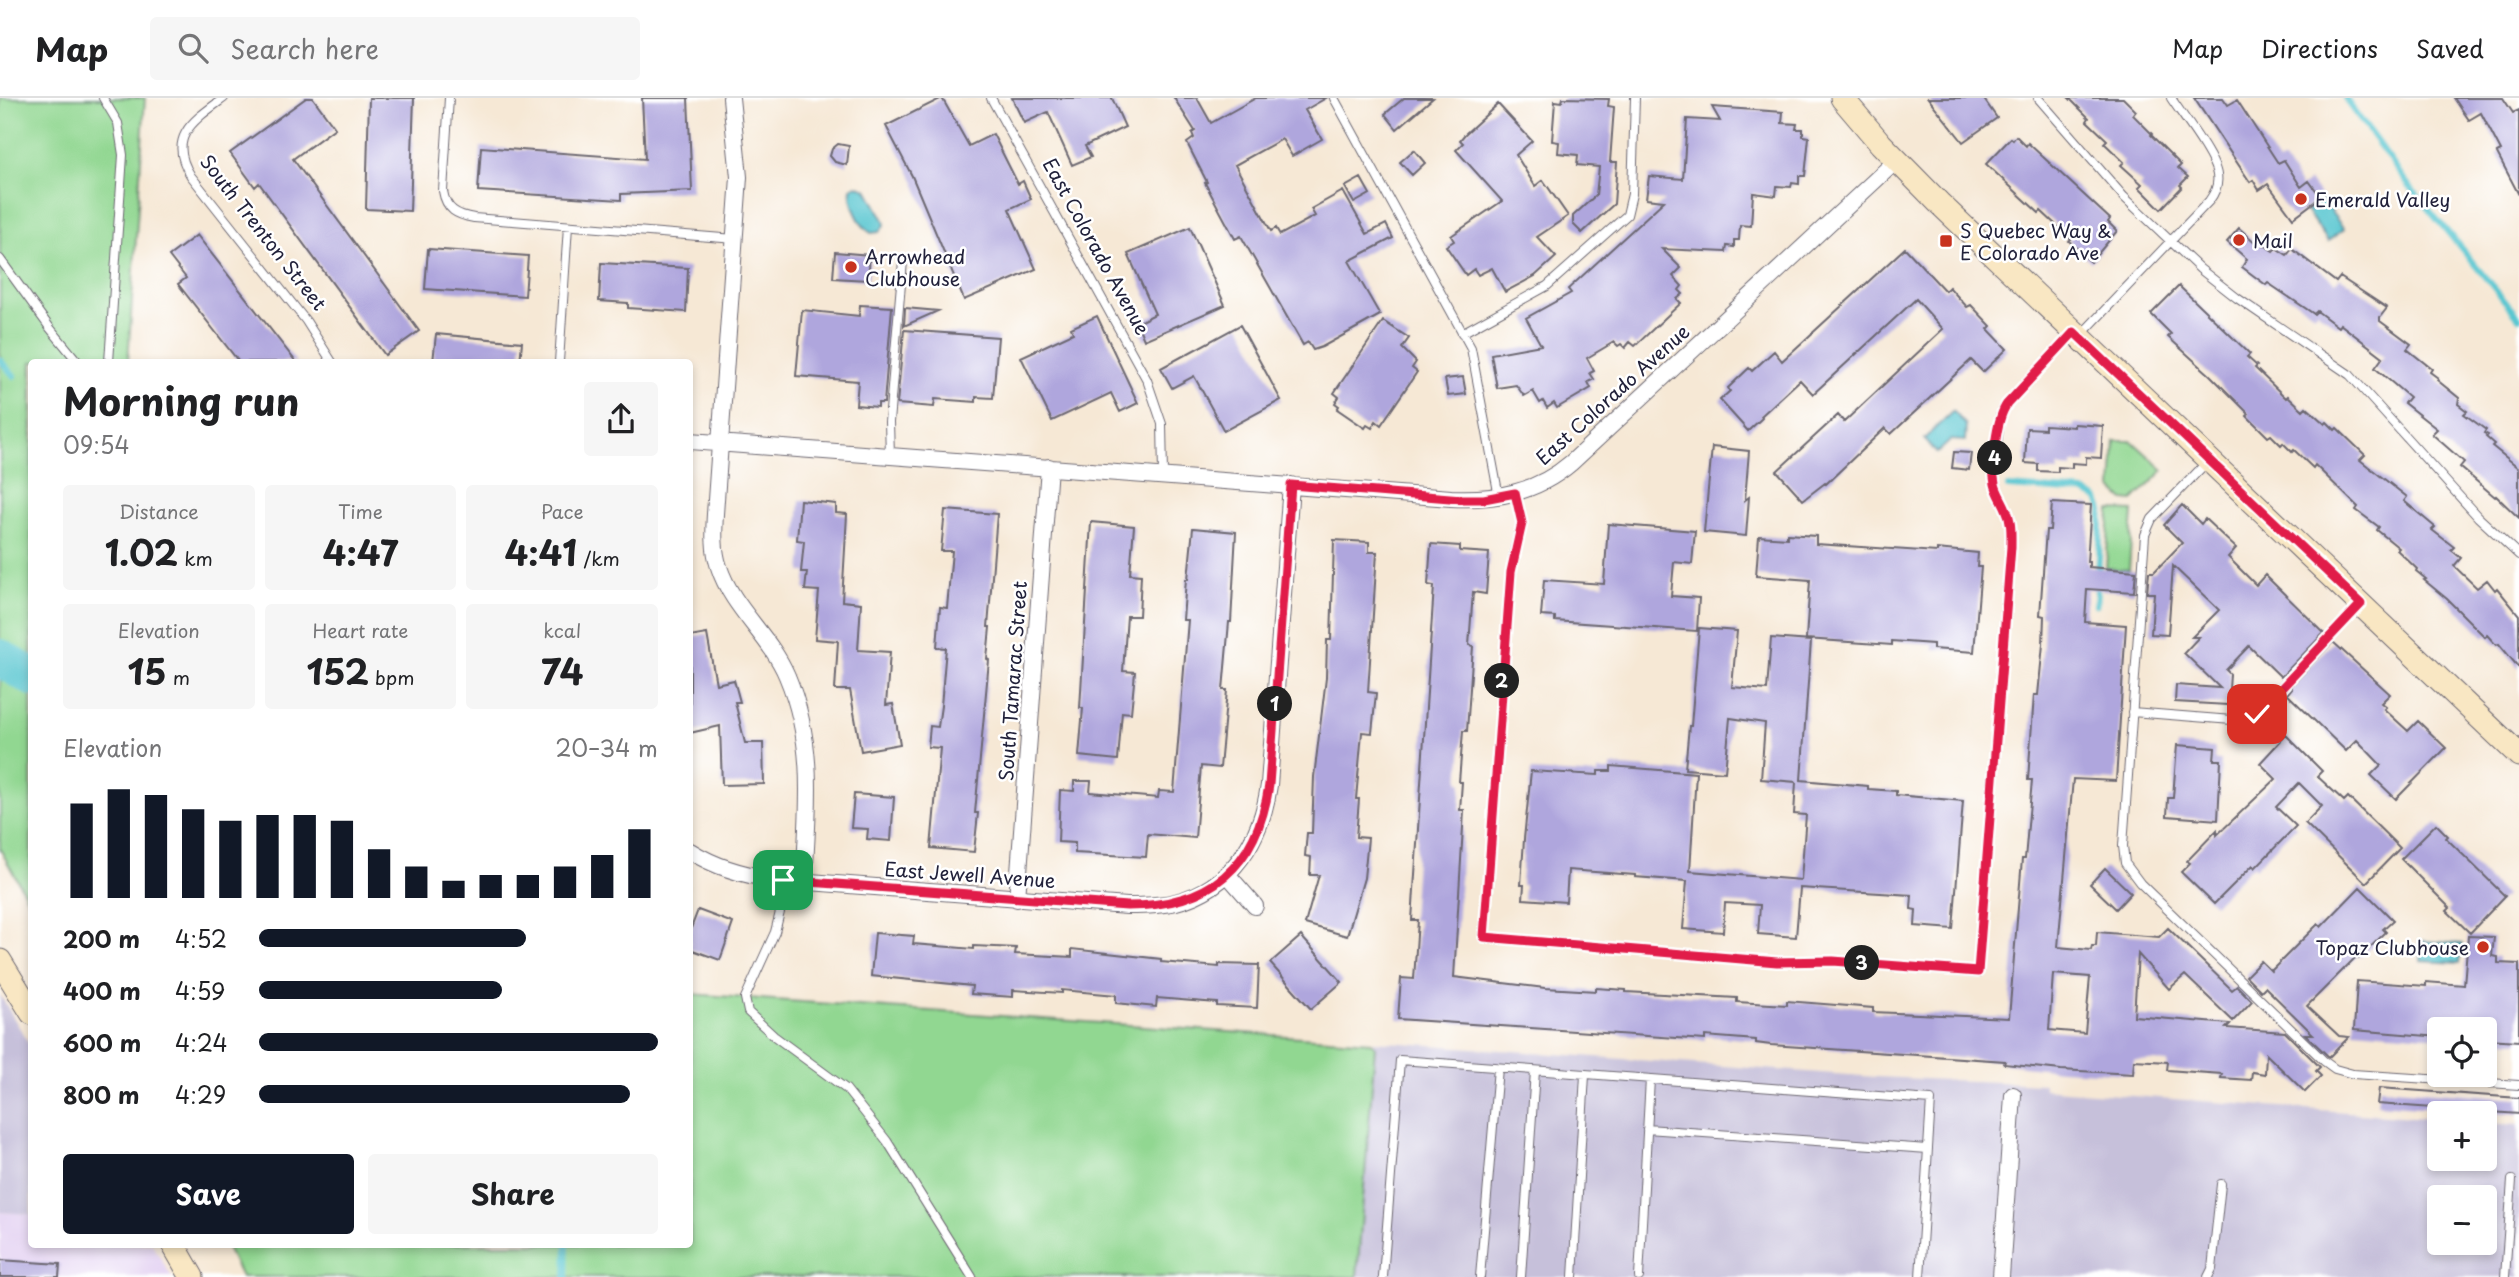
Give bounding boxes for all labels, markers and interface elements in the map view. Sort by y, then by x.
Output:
search box [150,17,640,80]
text: Map [35,23,108,73]
icon: search [174,29,212,67]
text: Search here [230,29,379,68]
text: Map [2172,30,2223,66]
text: Directions [2261,30,2378,66]
text: Saved [2416,30,2484,66]
street label: South Trenton Street [194,148,334,316]
street label: East Colorado Avenue [1037,152,1157,340]
place label: Emerald Valley [2315,185,2450,213]
marker: Emerald Valley [2293,191,2309,207]
place label: S Quebec Way & E Colorado Ave [1960,216,2112,266]
place label: Mail [2253,226,2293,254]
marker: Mail [2231,232,2247,248]
marker: S Quebec Way & E Colorado Ave [1938,233,1954,249]
place label: Arrowhead Clubhouse [865,242,965,292]
marker: Arrowhead Clubhouse [843,259,859,275]
street label: East Colorado Avenue [1529,317,1695,471]
text: Morning run [63,372,299,429]
button: share [584,382,658,456]
text: 09:54 [63,427,130,462]
pin: 4 [1978,440,2012,476]
text: 4 [1988,443,2001,471]
text: Distance [119,497,199,525]
text: Time [338,497,383,525]
text: Pace [541,497,584,525]
text: 1.02 [105,525,178,578]
text: 4:47 [323,525,398,578]
text: 4:41 [504,525,577,578]
text: km [178,544,213,572]
text: /km [577,544,620,572]
street label: South Tamarac Street [991,580,1033,782]
text: Elevation [118,616,200,644]
text: Heart rate [313,616,408,644]
text: kcal [543,616,581,644]
text: 15 [128,644,167,697]
text: 152 [306,644,369,697]
text: 74 [541,644,583,697]
text: m [167,663,190,691]
text: bpm [369,663,414,691]
pin: 2 [1484,664,1520,698]
text: 2 [1495,666,1508,694]
pin [2227,684,2287,744]
pin: 1 [1258,686,1292,722]
text: 1 [1270,689,1279,717]
icon: check [2238,695,2276,733]
text: Elevation [63,730,162,765]
text: 20–34 m [555,730,658,765]
pin [753,850,813,910]
street label: East Jewell Avenue [884,854,1056,894]
icon: arrive [764,861,802,899]
text: 200 m [63,921,140,956]
text: 4:52 [175,921,227,956]
place label: Topaz Clubhouse [2315,933,2469,961]
marker: Topaz Clubhouse [2475,939,2491,955]
pin: 3 [1844,946,1880,980]
text: 3 [1855,948,1868,976]
text: 400 m [63,973,141,1008]
text: 4:59 [175,973,225,1008]
map controls [2427,1017,2497,1255]
button: locate [2427,1017,2497,1087]
text: 600 m [63,1025,141,1060]
text: 4:24 [175,1025,228,1060]
text: 800 m [63,1077,140,1112]
text: 4:29 [175,1077,226,1112]
button: + [2427,1101,2497,1171]
button: Save [63,1154,354,1234]
button: Share [368,1154,658,1234]
button: − [2427,1185,2497,1255]

